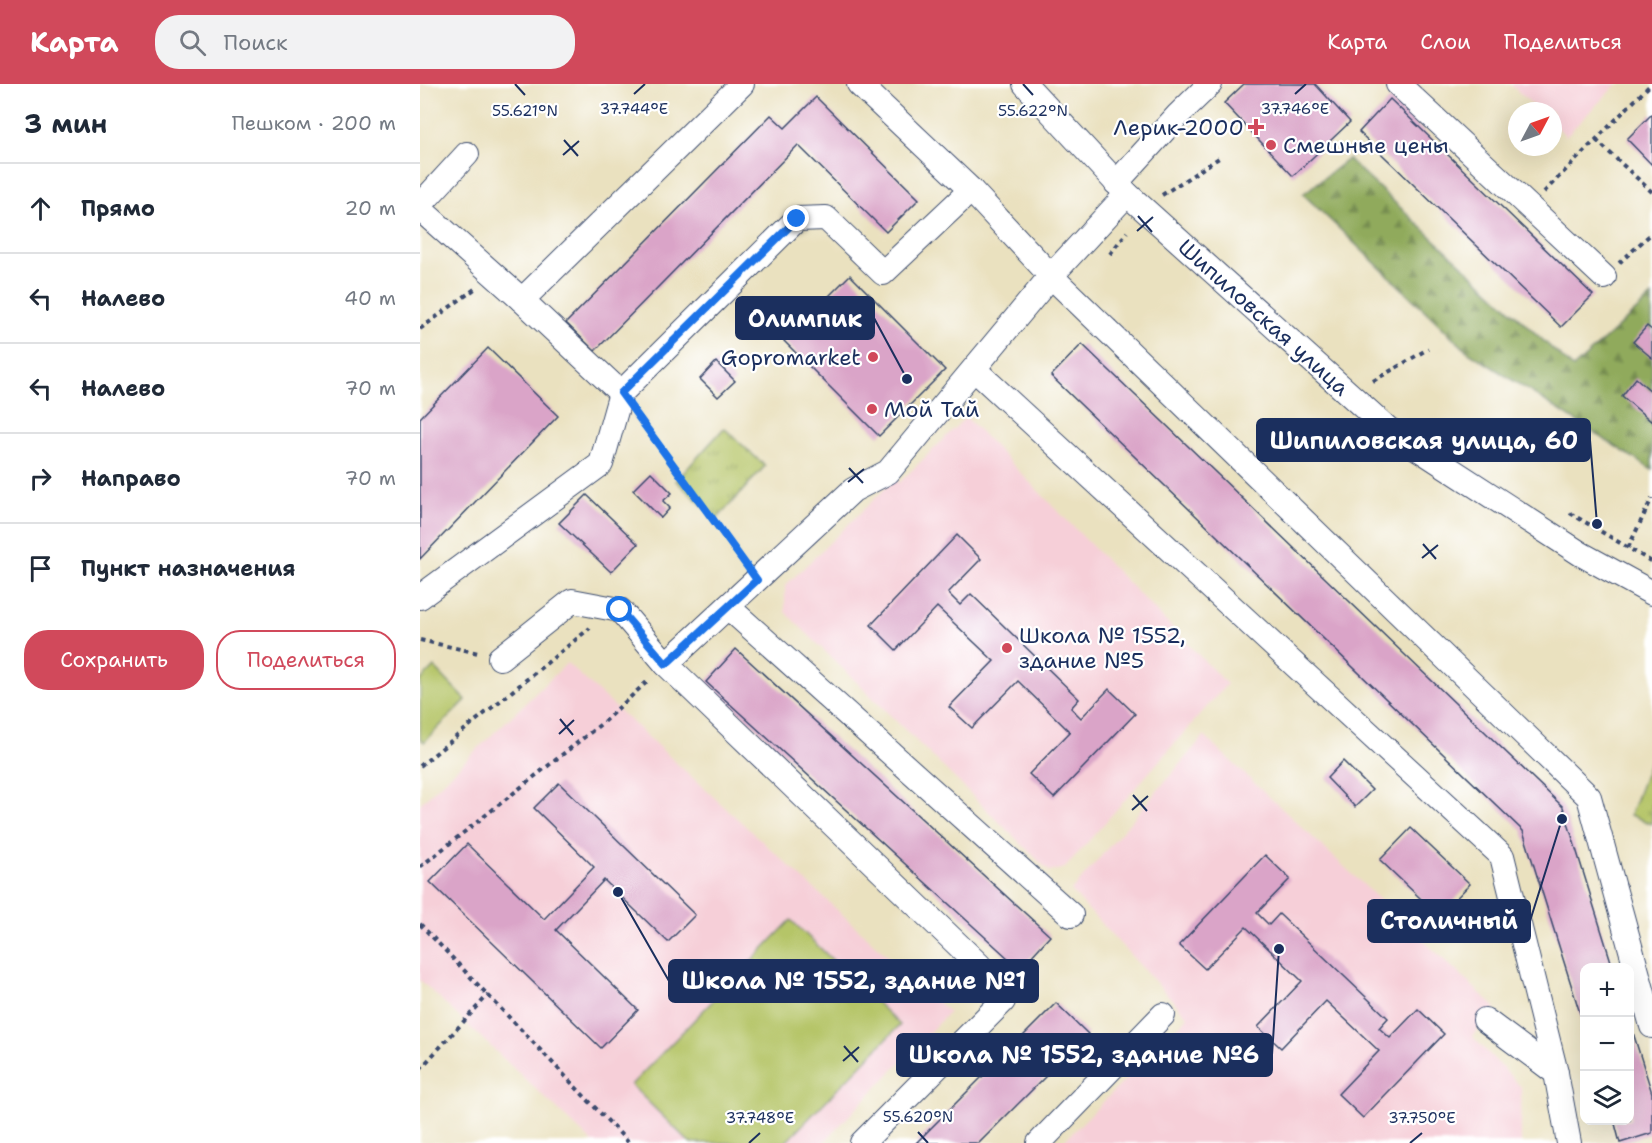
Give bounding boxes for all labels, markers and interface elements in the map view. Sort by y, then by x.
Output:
search box [155,15,575,69]
text: Карта [30,23,119,61]
icon: search [176,26,209,59]
text: Поиск [224,28,288,57]
text: Карта [1327,28,1387,56]
text: Слои [1420,28,1471,56]
text: Поделиться [1504,28,1622,56]
text: 37.744°E [600,99,668,119]
text: 37.746°E [1261,99,1329,119]
text: 55.621°N [492,101,558,121]
text: 55.622°N [998,101,1068,121]
north arrow [1508,102,1562,156]
text: 3 мин [24,106,107,141]
text: Пешком · 200 m [232,110,396,136]
place label: Лерик-2000 [1113,113,1244,142]
marker: Лерик-2000 [1249,120,1263,134]
place label: Смешные цены [1283,131,1449,160]
marker: Смешные цены [1264,138,1278,152]
icon: ahead [24,192,57,225]
text: Прямо [81,194,155,223]
text: 20 m [345,195,396,221]
route end [783,205,809,231]
street label: Шипиловская улица [1172,233,1356,402]
icon: left [24,282,57,315]
text: Налево [81,284,165,313]
text: 40 m [344,285,396,311]
callout: Олимпик [736,297,874,339]
text: Олимпик [748,303,862,335]
place label: Gopromarket [721,343,861,372]
marker: Gopromarket [866,350,880,364]
icon: left [24,372,57,405]
text: Налево [81,374,165,403]
text: 70 m [344,375,396,401]
place label: Мой Тай [884,395,979,424]
marker: Мой Тай [865,402,879,416]
callout: Шипиловская улица, 60 [1257,419,1590,461]
text: Шипиловская улица, 60 [1270,425,1578,457]
icon: right [24,462,57,495]
text: Направо [81,464,181,493]
text: 70 m [344,465,396,491]
icon: arrive [24,552,57,585]
text: Пункт назначения [81,554,295,583]
route start [606,596,632,622]
place label: Школа № 1552, здание №5 [1019,621,1186,675]
button: Сохранить [24,630,204,690]
button: Поделиться [216,630,396,690]
marker: Школа № 1552, здание №5 [1000,641,1014,655]
callout: Столичный [1368,900,1530,942]
text: Столичный [1380,905,1518,937]
callout: Школа № 1552, здание №1 [669,960,1038,1002]
map controls [1580,963,1634,1125]
button: + [1580,963,1634,1017]
text: Школа № 1552, здание №1 [682,965,1026,997]
button: − [1580,1017,1634,1071]
callout: Школа № 1552, здание №6 [897,1034,1272,1076]
text: Школа № 1552, здание №6 [909,1039,1259,1071]
button: layers [1580,1071,1634,1125]
text: 55.620°N [883,1107,953,1127]
text: 37.748°E [726,1108,794,1128]
text: 37.750°E [1388,1108,1456,1128]

